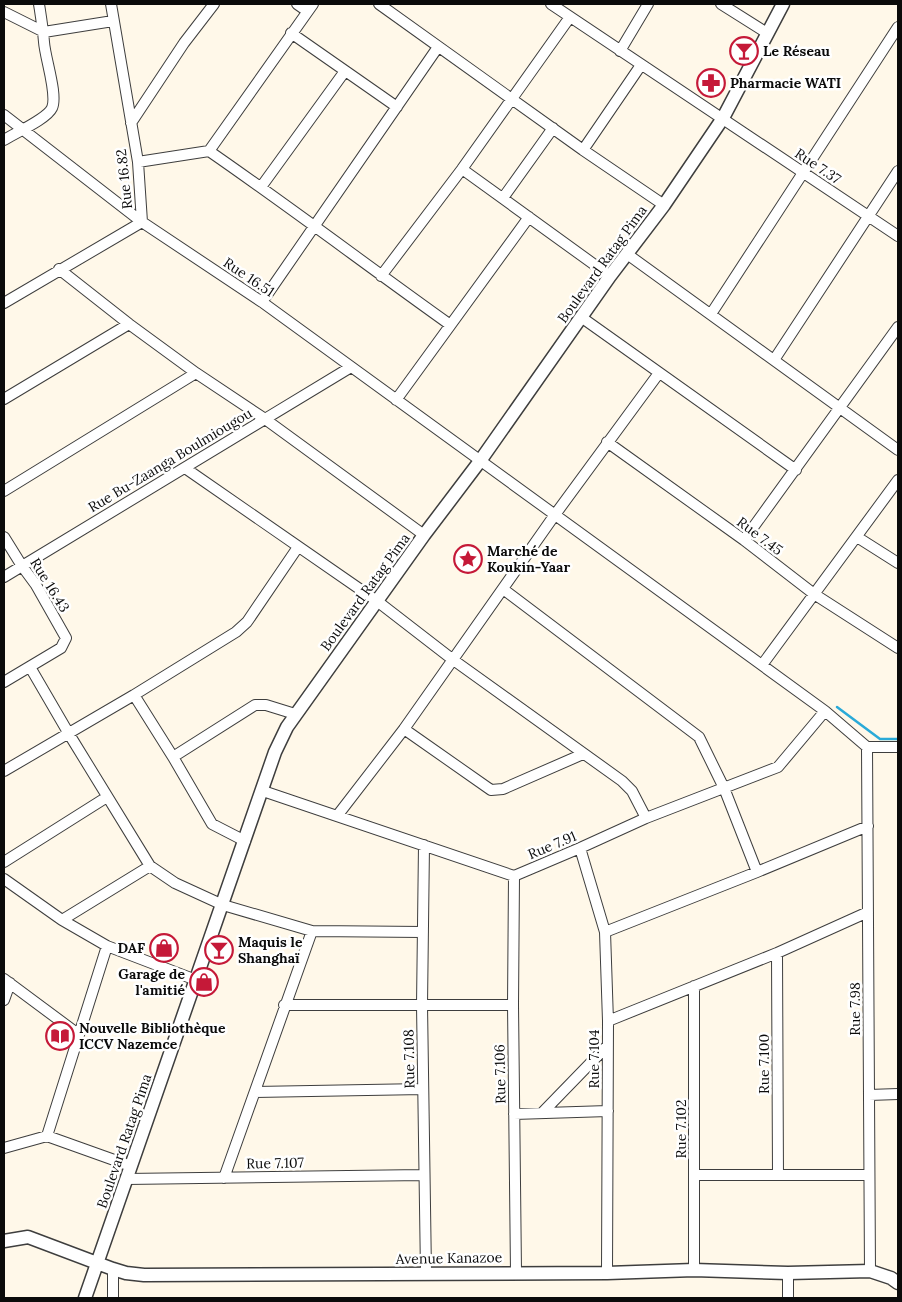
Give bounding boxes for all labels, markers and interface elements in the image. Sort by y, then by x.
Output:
bar icon: Le Réseau [729,36,759,66]
place label: Le Réseau [763,42,830,60]
pharmacy icon: Pharmacie WATI [696,68,726,98]
place label: Pharmacie WATI [730,74,841,92]
street label: Rue 7.37 [792,144,845,188]
street label: Rue 16.82 [112,148,136,210]
street label: Boulevard Ratag Pima [553,202,651,326]
street label: Rue 16.51 [220,253,278,301]
street label: Rue Bu-Zaanga Boulmiougou [85,404,255,516]
street label: Rue 7.45 [733,513,787,559]
street label: Boulevard Ratag Pima [316,530,414,654]
place label: Marché de Koukin-Yaar [487,542,570,576]
place icon: Marché de Koukin-Yaar [453,544,483,574]
street label: Rue 16.43 [26,555,74,616]
street label: Rue 7.91 [525,827,579,863]
shop icon: DAF [149,933,179,963]
place label: Maquis le Shanghaï [238,933,303,967]
bar icon: Maquis le Shanghaï [204,935,234,965]
place label: DAF [117,939,145,957]
place label: Garage de l'amitié [118,965,185,999]
shop icon: Garage de l'amitié [189,967,219,997]
street label: Rue 7.98 [846,982,864,1036]
place label: Nouvelle Bibliothèque ICCV Nazemce [79,1019,226,1053]
library icon: Nouvelle Bibliothèque ICCV Nazemce [45,1021,75,1051]
street label: Rue 7.108 [399,1029,419,1089]
street label: Rue 7.104 [585,1029,603,1089]
street label: Rue 7.100 [755,1034,773,1094]
street label: Rue 7.106 [490,1044,510,1104]
street label: Boulevard Ratag Pima [93,1071,155,1211]
street label: Rue 7.102 [672,1100,690,1158]
street label: Rue 7.107 [246,1153,305,1173]
street label: Avenue Kanazoe [395,1248,503,1268]

